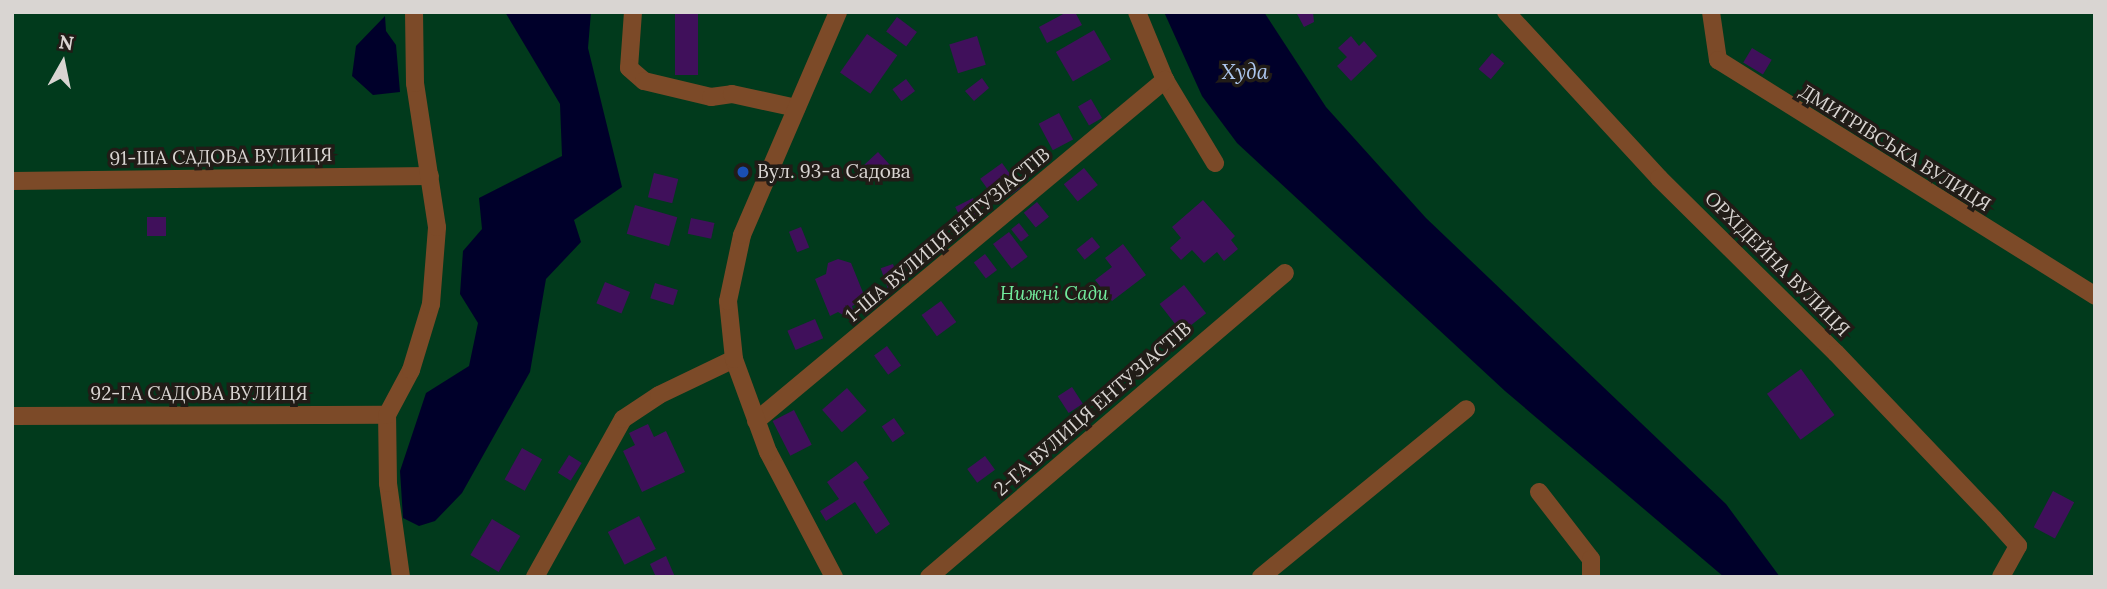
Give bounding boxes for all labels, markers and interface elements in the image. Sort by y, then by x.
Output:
north arrow [28,28,98,98]
text: N [57,29,75,55]
water label: Худа [1222,59,1268,85]
street label: ДМИТРІВСЬКА ВУЛИЦЯ [1795,80,1995,216]
street label: 1-ША ВУЛИЦЯ ЕНТУЗІАСТІВ [841,143,1055,327]
street label: 91-ША САДОВА ВУЛИЦЯ [109,144,333,170]
place label: Вул. 93-а Садова [757,161,911,183]
marker: Вул. 93-а Садова [735,164,751,180]
street label: ОРХІДЕЙНА ВУЛИЦЯ [1700,187,1854,341]
park label: Нижні Сади [1000,283,1108,305]
street label: 2-ГА ВУЛИЦЯ ЕНТУЗІАСТІВ [990,317,1196,501]
street label: 92-ГА САДОВА ВУЛИЦЯ [90,383,308,405]

